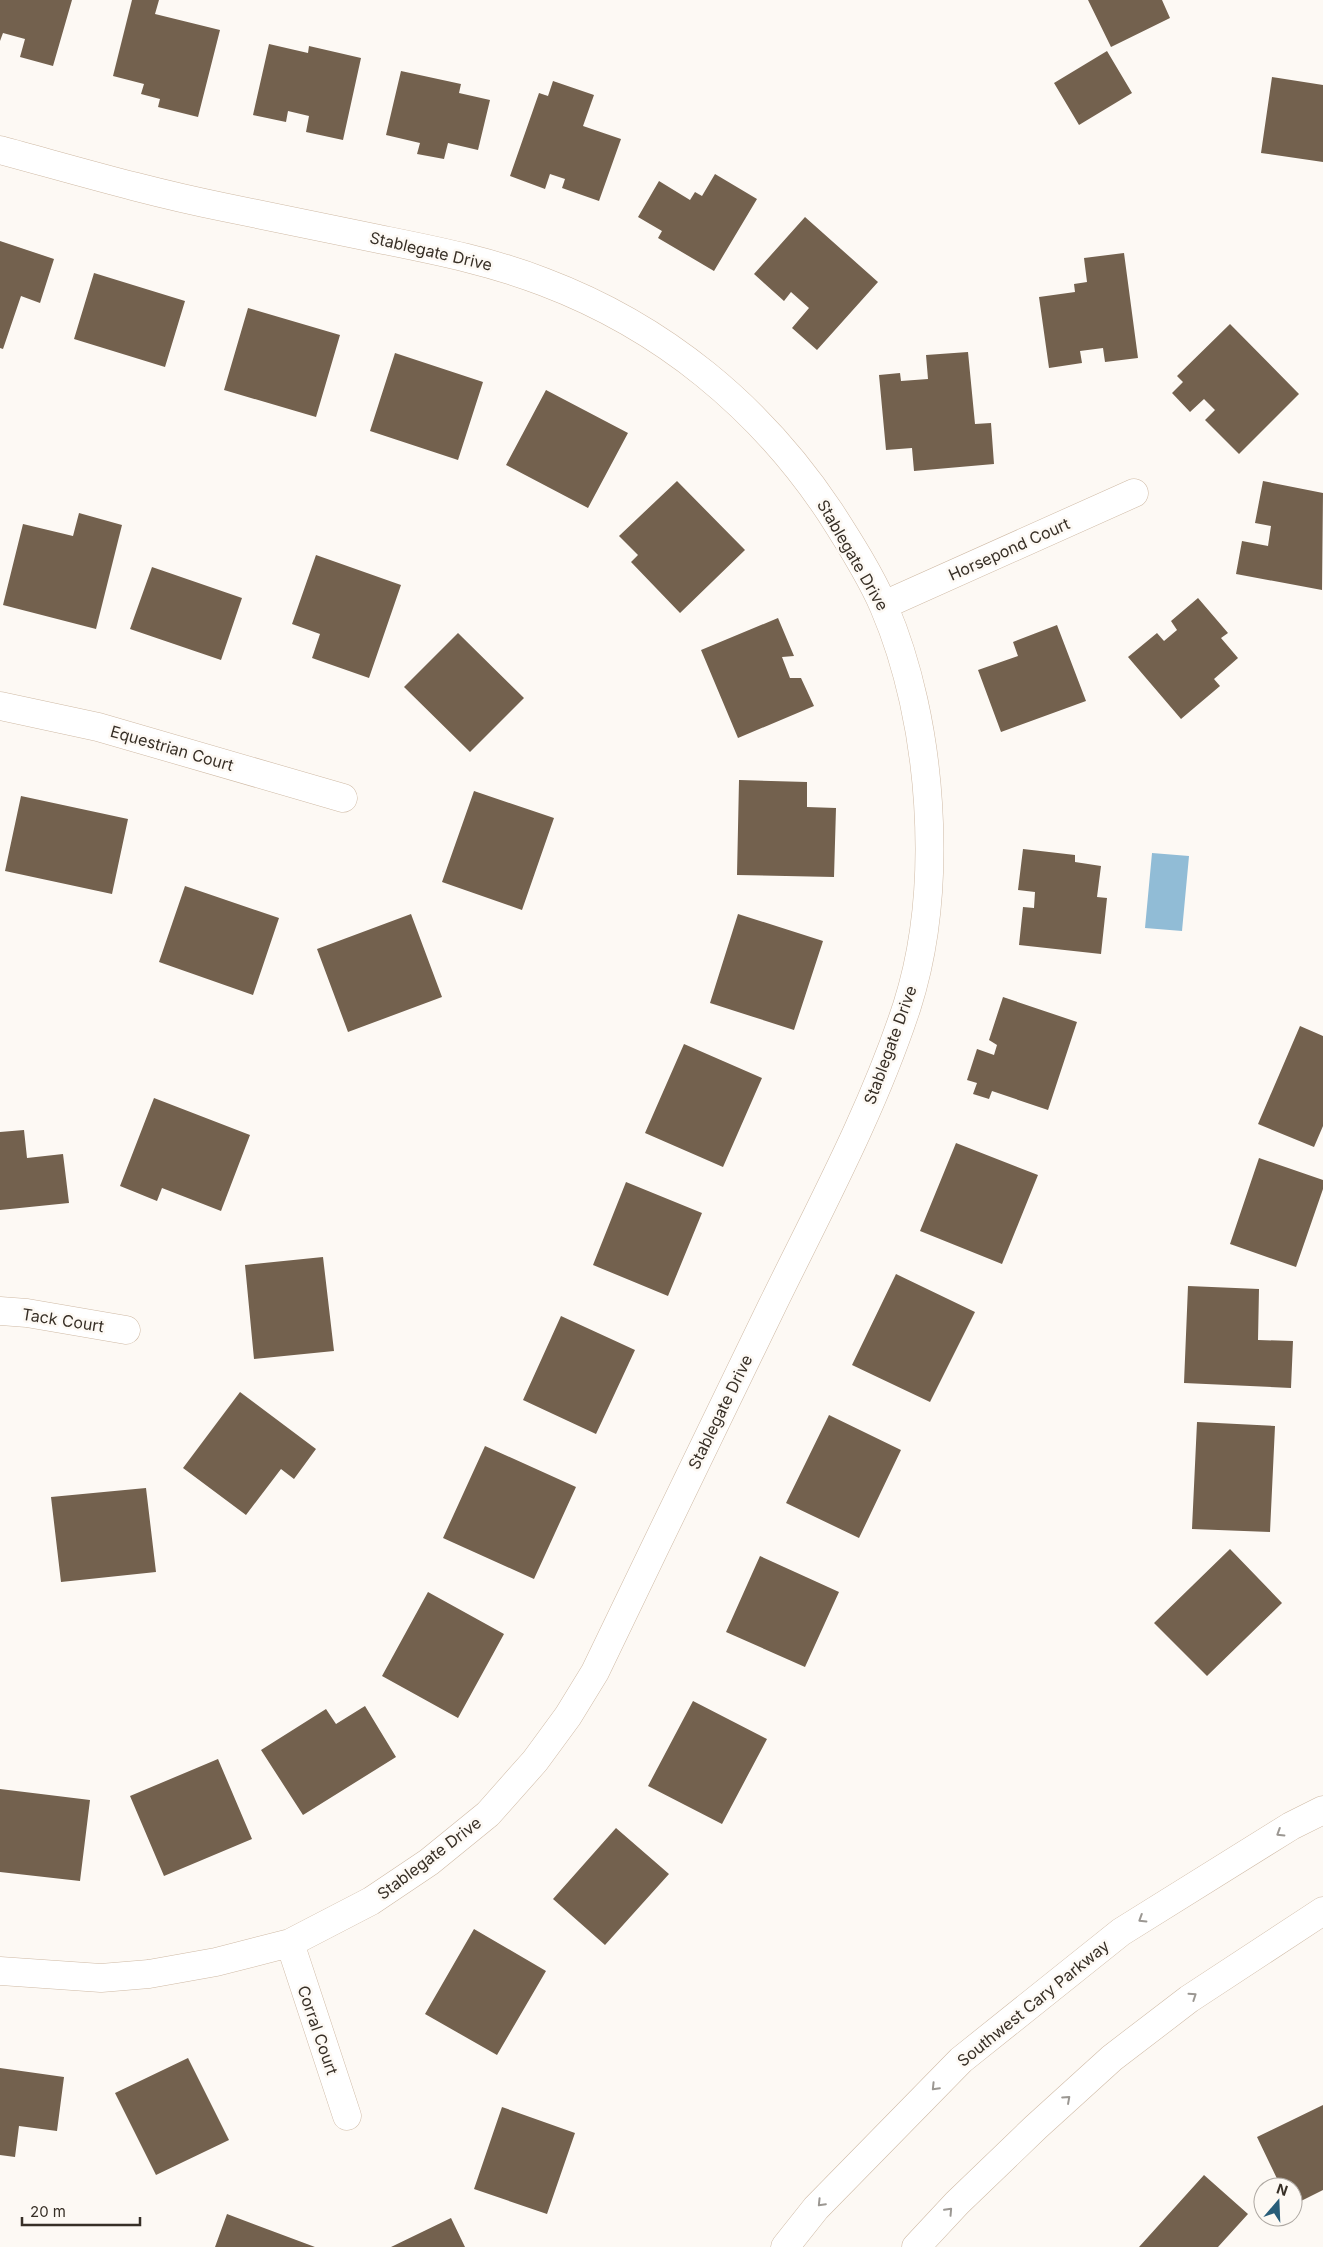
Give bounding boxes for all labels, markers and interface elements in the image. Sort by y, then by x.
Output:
street label: Stablegate Drive [368,227,494,275]
street label: Stablegate Drive [813,496,893,614]
street label: Horsepond Court [945,513,1073,585]
street label: Equestrian Court [108,721,236,775]
street label: Stablegate Drive [859,983,921,1107]
street label: Tack Court [21,1304,105,1336]
street label: Stablegate Drive [684,1351,756,1473]
street label: Stablegate Drive [373,1812,485,1904]
one-way arrow [1276,1826,1285,1836]
one-way arrow [1139,1912,1148,1922]
street label: Southwest Cary Parkway [953,1935,1113,2071]
street label: Corral Court [293,1983,343,2077]
one-way arrow [1187,1993,1196,2002]
one-way arrow [932,2081,941,2090]
one-way arrow [1061,2096,1070,2105]
north arrow [1253,2177,1303,2227]
text: N [1275,2179,1290,2199]
scale bar [22,2194,140,2226]
one-way arrow [818,2197,827,2206]
text: 20 m [30,2202,66,2221]
one-way arrow [943,2208,952,2217]

